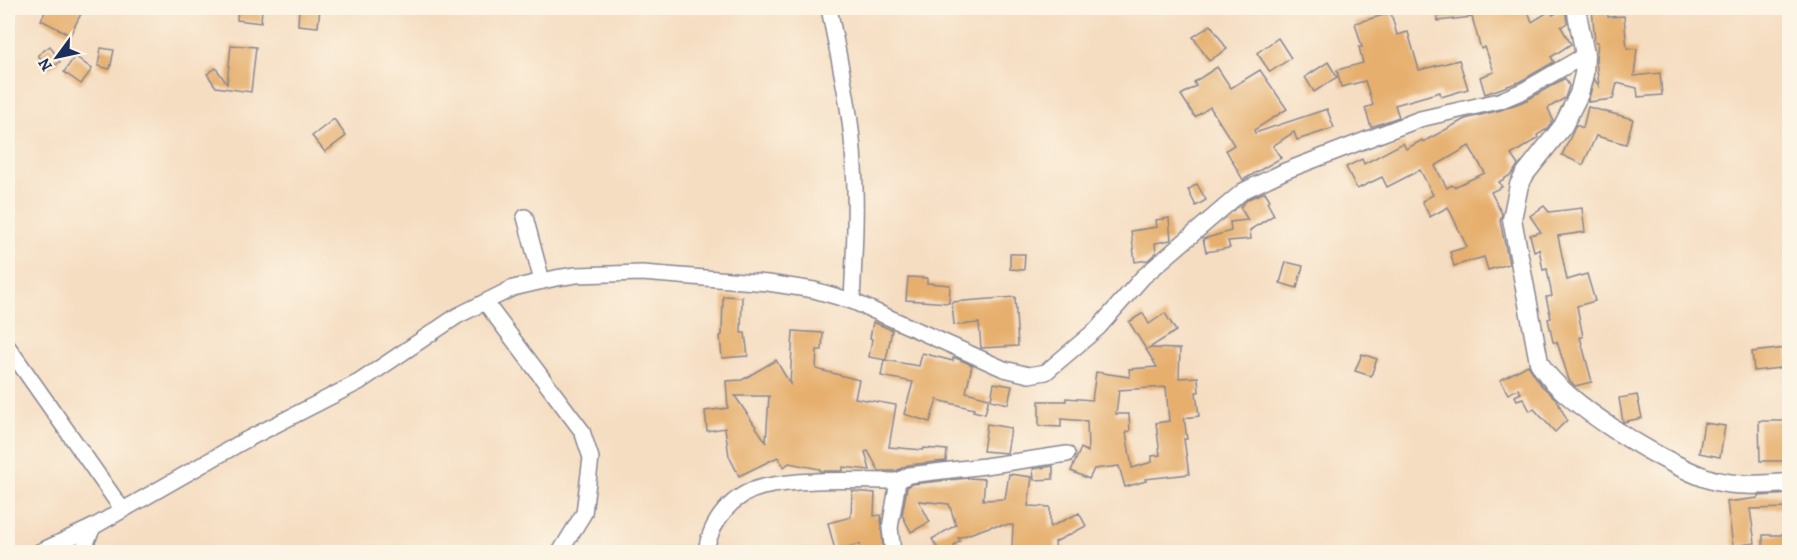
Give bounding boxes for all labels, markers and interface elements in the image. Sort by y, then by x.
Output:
north arrow [27,27,87,87]
text: N [33,53,58,76]

